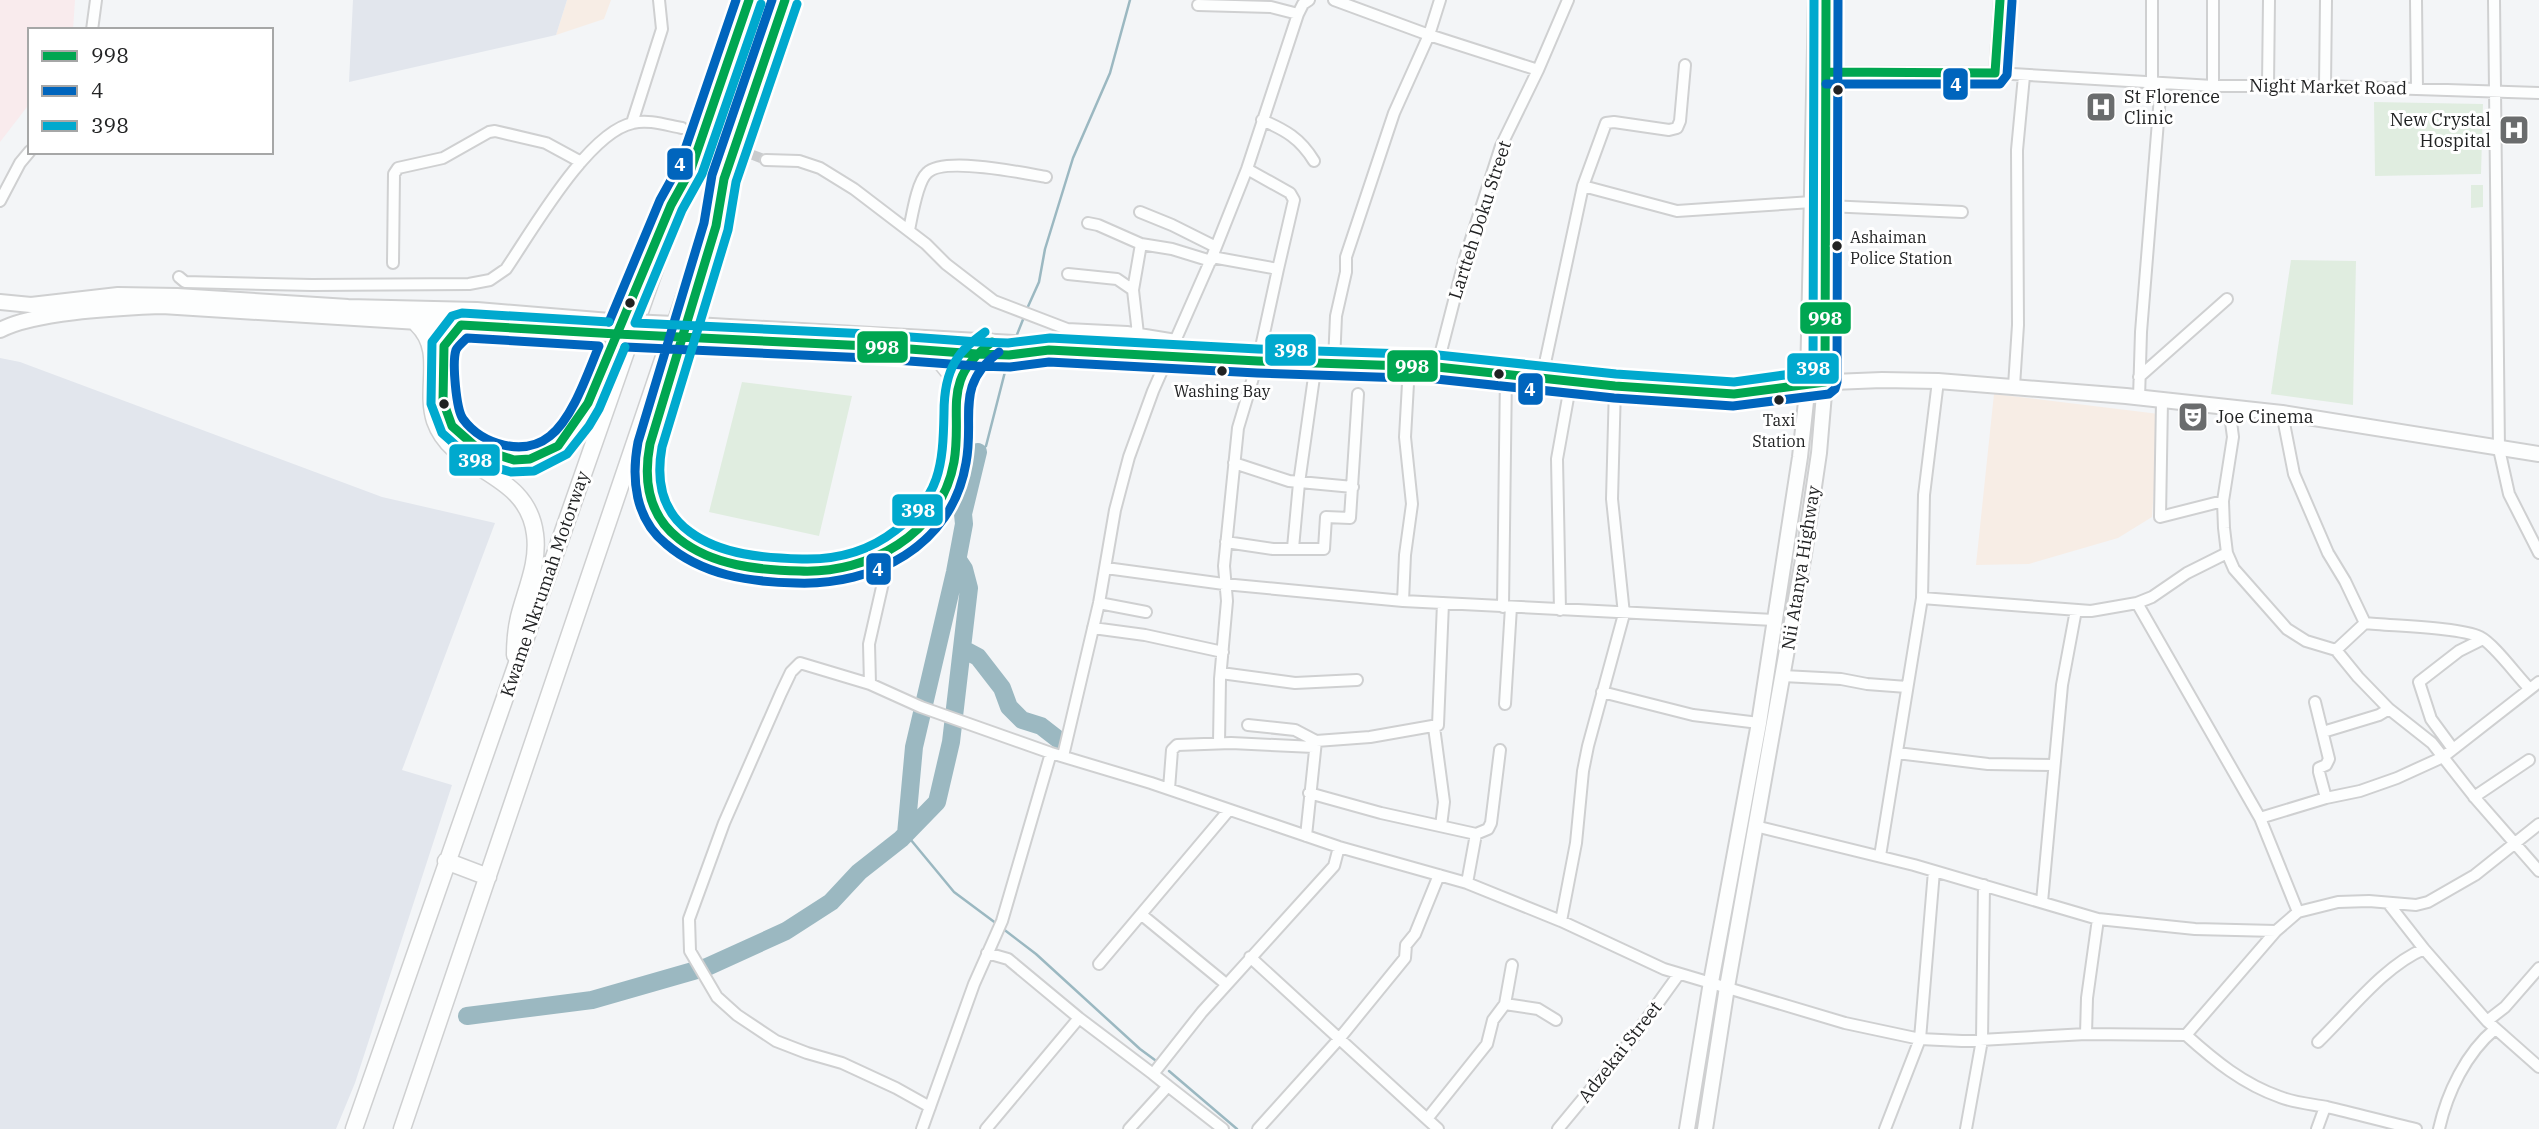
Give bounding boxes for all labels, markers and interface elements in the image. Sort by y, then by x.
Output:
legend [28,28,273,154]
text: 998 [91,41,129,69]
line badge: 4 [1942,67,1969,101]
text: 4 [1950,72,1962,96]
street label: Night Market Road [2249,74,2407,99]
text: 4 [91,76,104,104]
unlabelled marker [1831,83,1845,97]
place label: St Florence Clinic [2124,85,2220,129]
hospital icon: St Florence Clinic [2084,90,2118,124]
place label: New Crystal Hospital [2390,108,2491,152]
text: 398 [91,111,129,139]
hospital icon: New Crystal Hospital [2497,113,2531,147]
street label: Lartteh Doku Street [1443,138,1516,302]
line badge: 4 [666,147,694,181]
text: 4 [674,152,686,176]
place label: Ashaiman Police Station [1850,227,1953,268]
marker: Ashaiman Police Station [1830,239,1844,253]
unlabelled marker [623,296,637,310]
line badge: 998 [1799,301,1852,335]
text: 998 [1808,306,1842,330]
line badge: 998 [856,330,909,364]
line badge: 398 [1264,333,1317,367]
text: 998 [865,335,899,359]
text: 398 [1274,338,1308,362]
line badge: 998 [1386,349,1439,383]
line badge: 398 [1786,352,1840,385]
text: 998 [1395,354,1429,378]
text: 398 [1796,356,1830,380]
marker: Washing Bay [1215,364,1229,378]
unlabelled marker [1492,367,1506,381]
line badge: 4 [1517,372,1544,406]
text: 4 [1524,377,1536,401]
place label: Washing Bay [1174,381,1271,401]
marker: Taxi Station [1772,393,1786,407]
unlabelled marker [437,397,451,411]
theatre icon: Joe Cinema [2176,400,2210,434]
place label: Joe Cinema [2216,405,2314,428]
place label: Taxi Station [1752,410,1806,451]
line badge: 398 [448,443,501,477]
text: 398 [458,448,492,472]
street label: Kwame Nkrumah Motorway [495,468,594,700]
street label: Nii Atanya Highway [1776,484,1825,652]
line badge: 398 [891,493,944,527]
text: 398 [901,498,935,522]
line badge: 4 [865,552,892,586]
text: 4 [872,557,884,581]
street label: Adzekai Street [1573,996,1666,1107]

